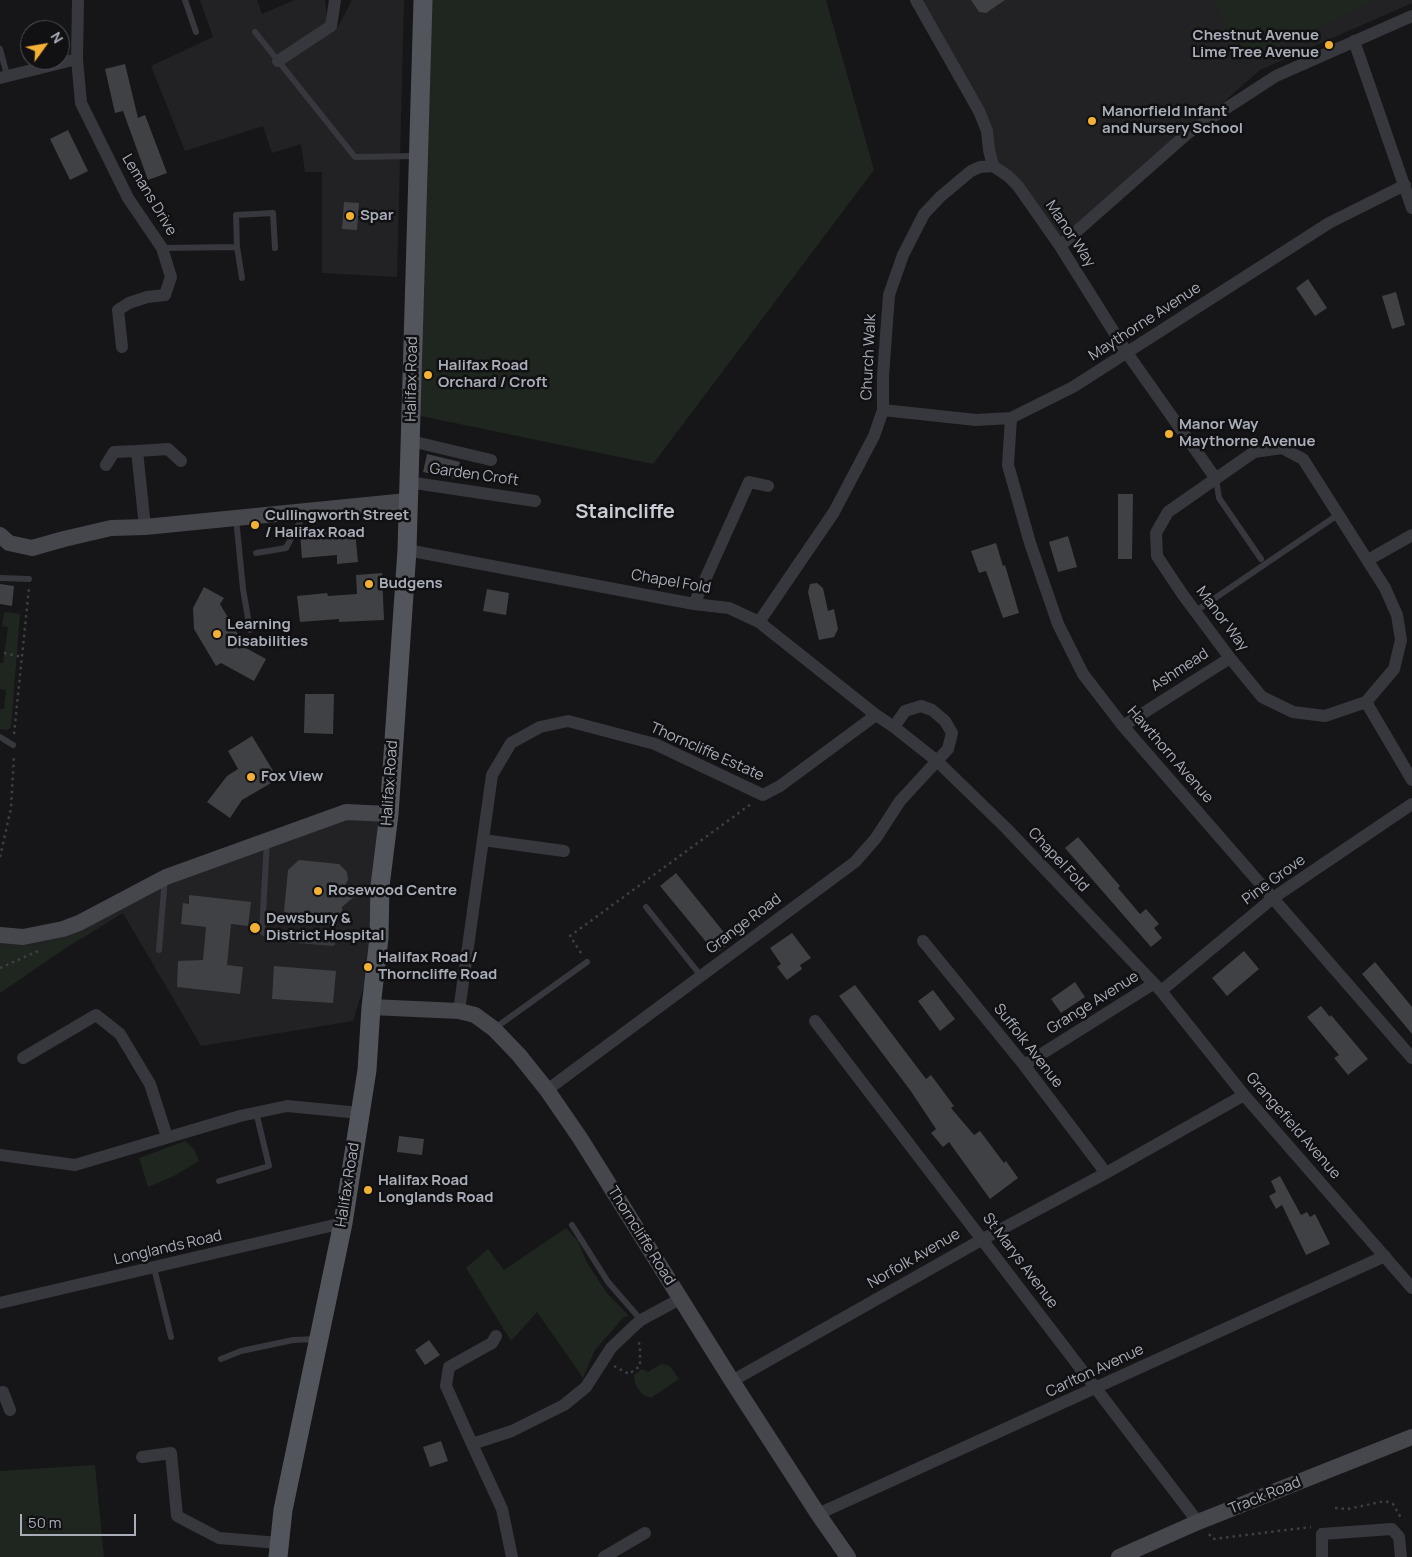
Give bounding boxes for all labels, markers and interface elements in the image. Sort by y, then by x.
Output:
north arrow [20,20,70,70]
place label: Chestnut Avenue Lime Tree Avenue [1192,27,1319,62]
text: N [47,28,68,47]
marker: Chestnut Avenue Lime Tree Avenue [1323,39,1335,51]
place label: Manorfield Infant and Nursery School [1102,103,1243,138]
marker: Manorfield Infant and Nursery School [1086,115,1098,127]
street label: Lemans Drive [118,151,180,239]
street label: Manor Way [1041,197,1099,271]
place label: Spar [360,207,394,225]
marker: Spar [344,210,356,222]
street label: Maythorne Avenue [1086,279,1204,365]
street label: Church Walk [858,313,880,401]
street label: Halifax Road [402,336,422,422]
place label: Halifax Road Orchard / Croft [438,357,548,392]
marker: Halifax Road Orchard / Croft [422,369,434,381]
place label: Manor Way Maythorne Avenue [1179,416,1315,451]
marker: Manor Way Maythorne Avenue [1163,428,1175,440]
street label: Garden Croft [428,460,520,490]
district label: Staincliffe [575,500,675,524]
place label: Cullingworth Street / Halifax Road [265,507,409,542]
marker: Cullingworth Street / Halifax Road [249,519,261,531]
street label: Chapel Fold [630,566,712,598]
place label: Budgens [379,575,443,593]
marker: Budgens [363,578,375,590]
street label: Manor Way [1192,583,1252,655]
place label: Learning Disabilities [227,616,308,651]
marker: Learning Disabilities [211,628,223,640]
street label: Ashmead [1148,645,1212,695]
street label: Hawthorn Avenue [1123,703,1217,807]
street label: Thorncliffe Estate [647,719,767,785]
street label: Halifax Road [378,740,402,826]
place label: Fox View [261,768,323,786]
marker: Fox View [245,771,257,783]
street label: Chapel Fold [1024,824,1092,896]
street label: Pine Grove [1239,851,1309,909]
place label: Rosewood Centre [328,882,457,900]
marker: Rosewood Centre [312,885,324,897]
street label: Grange Road [703,890,785,958]
place label: Dewsbury & District Hospital [266,910,384,945]
marker: Dewsbury & District Hospital [248,921,262,935]
place label: Halifax Road / Thorncliffe Road [378,949,497,984]
marker: Halifax Road / Thorncliffe Road [362,961,374,973]
street label: Grange Avenue [1044,968,1142,1038]
street label: Suffolk Avenue [990,1000,1066,1092]
street label: Grangefield Avenue [1242,1069,1344,1183]
street label: Halifax Road [332,1141,364,1229]
place label: Halifax Road Longlands Road [378,1172,493,1207]
street label: Thorncliffe Road [603,1183,679,1289]
marker: Halifax Road Longlands Road [362,1184,374,1196]
street label: St Marys Avenue [978,1210,1062,1312]
street label: Norfolk Avenue [865,1225,963,1293]
street label: Longlands Road [112,1227,224,1269]
street label: Carlton Avenue [1043,1340,1147,1402]
street label: Track Road [1226,1473,1304,1519]
scale bar [22,1504,139,1536]
text: 50 m [28,1512,62,1533]

